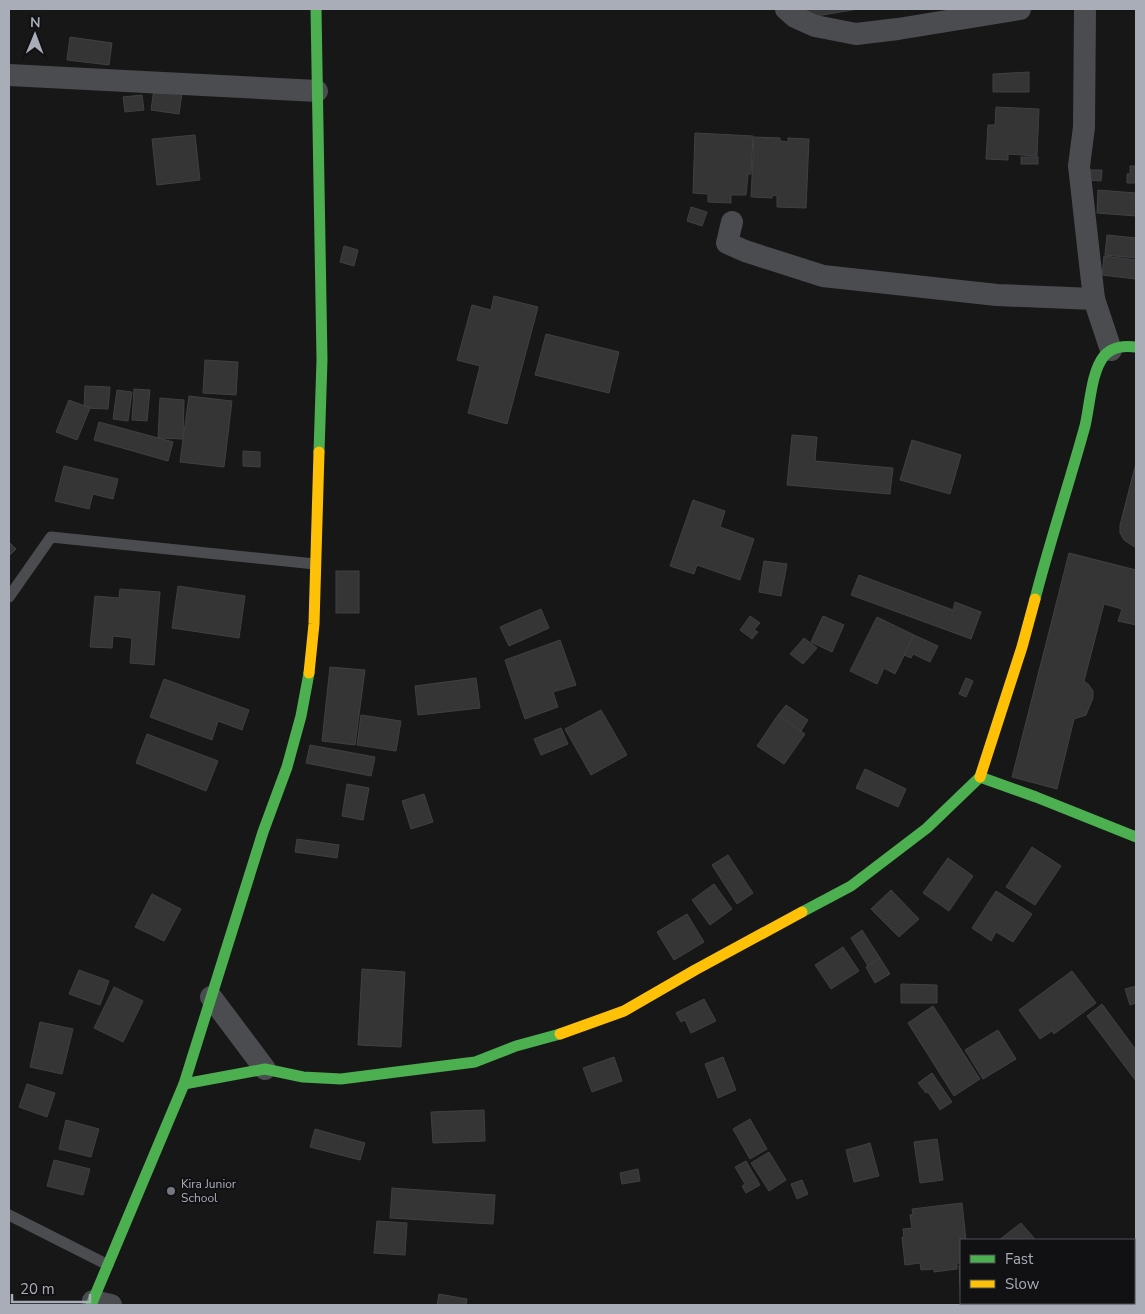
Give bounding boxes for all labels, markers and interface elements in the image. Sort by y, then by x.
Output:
north arrow [10,10,60,60]
text: N [30,13,41,32]
place label: Kira Junior School [181,1176,237,1206]
marker: Kira Junior School [165,1185,177,1197]
legend [960,1239,1135,1304]
text: Fast [1005,1249,1034,1269]
scale bar [12,1272,90,1304]
text: Slow [1005,1274,1040,1294]
text: 20 m [20,1279,55,1299]

